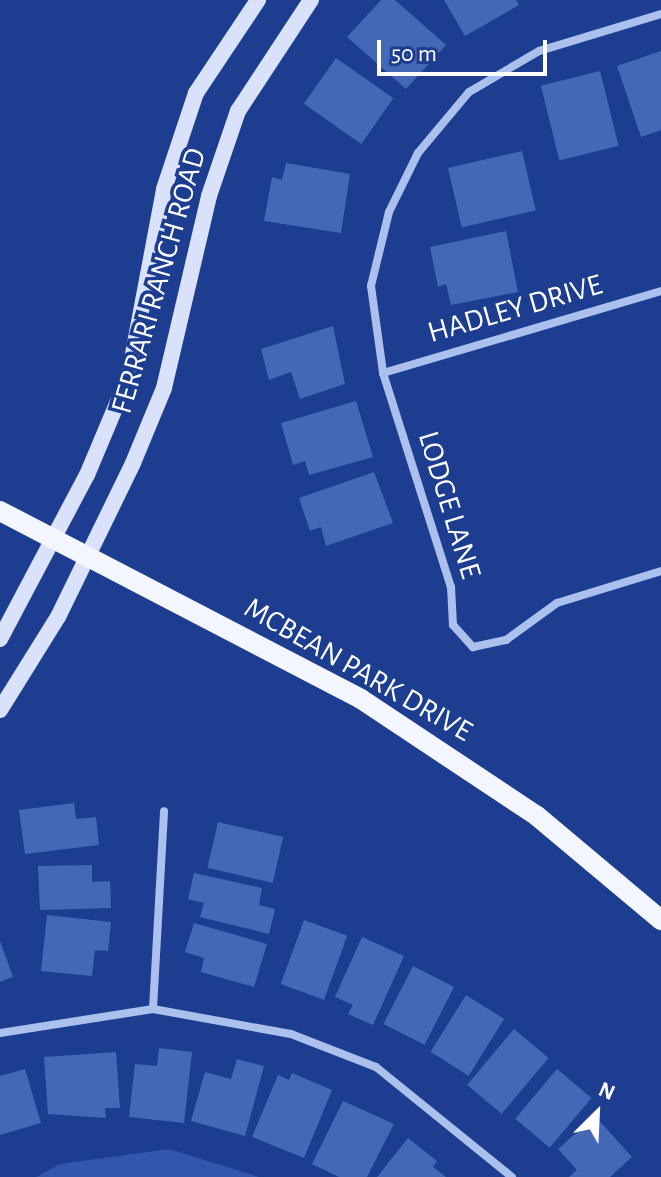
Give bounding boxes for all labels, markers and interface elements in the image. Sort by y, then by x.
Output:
scale bar [381,24,551,74]
text: 50 m [391,42,437,66]
street label: FERRARI RANCH ROAD [104,144,214,418]
street label: HADLEY DRIVE [424,267,606,351]
street label: LODGE LANE [410,427,488,583]
street label: MCBEAN PARK DRIVE [238,590,478,750]
north arrow [557,1073,637,1153]
text: N [595,1078,618,1104]

